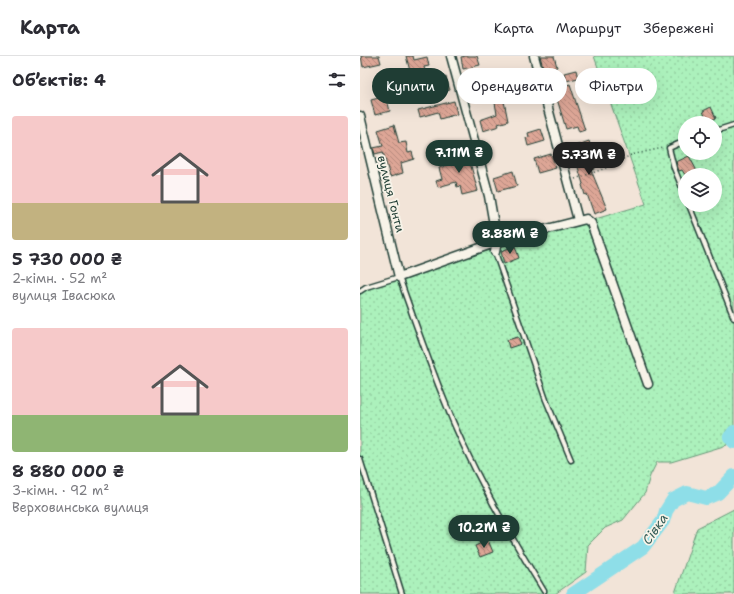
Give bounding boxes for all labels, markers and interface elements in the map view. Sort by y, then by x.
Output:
text: Карта [20,15,80,40]
text: Карта [494,19,534,37]
text: Маршрут [556,19,621,37]
text: Збережені [643,19,714,37]
chip: Купити [372,68,449,104]
chip: Орендувати [457,68,567,104]
chip: Фільтри [575,68,657,104]
text: Об’єктів: 4 [12,69,106,91]
icon: filters [326,69,348,91]
map controls [678,116,722,212]
button: locate [678,116,722,160]
pin: 7.11M ₴ [422,140,496,174]
icon: home [144,142,216,214]
pin: 5.73M ₴ [552,142,626,176]
text: 7.11M ₴ [435,144,483,161]
text: 5.73M ₴ [562,146,616,163]
street label: вулиця Гонти [374,154,408,234]
button: layers [678,168,722,212]
pin: 8.88M ₴ [473,221,547,255]
text: 8.88M ₴ [481,225,539,242]
text: 5 730 000 ₴ [12,248,122,270]
text: 2-кімн. · 52 m² [12,270,107,287]
text: вулиця Івасюка [12,287,115,304]
icon: home [144,354,216,426]
text: 8 880 000 ₴ [12,460,124,482]
text: 3-кімн. · 92 m² [12,482,109,499]
text: Верховинська вулиця [12,499,149,516]
water label: Сівка [638,510,672,548]
pin: 10.2M ₴ [447,515,521,549]
text: 10.2M ₴ [457,519,511,536]

